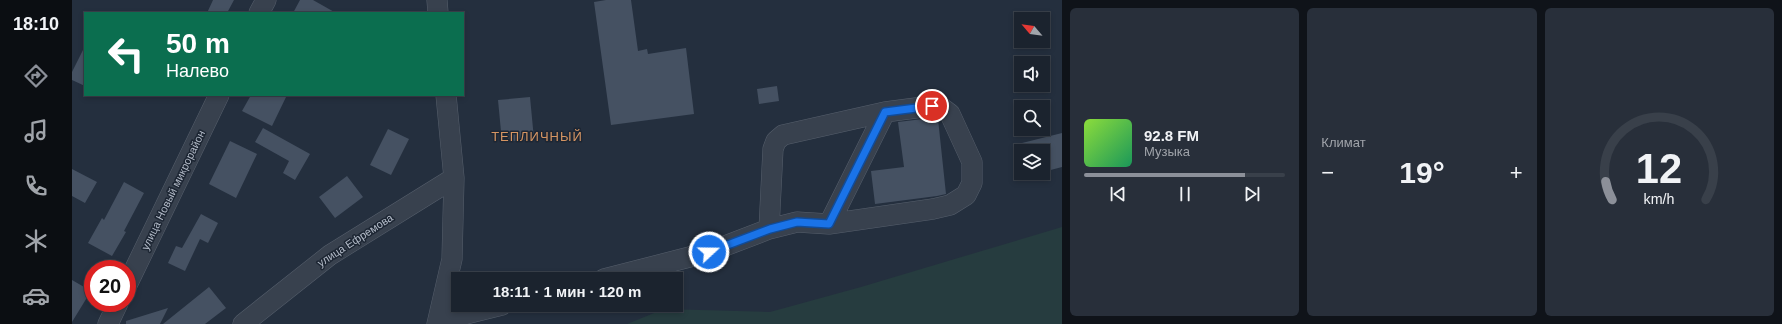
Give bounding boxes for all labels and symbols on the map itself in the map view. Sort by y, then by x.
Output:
north arrow [1014,12,1050,48]
pin [915,89,949,123]
street label: улица Новый микрорайон [139,128,207,252]
district label: ТЕПЛИЧНЫЙ [491,129,583,144]
street label: улица Ефремова [315,211,396,269]
position arrow [688,231,730,273]
speed limit sign: 20 [84,260,136,312]

